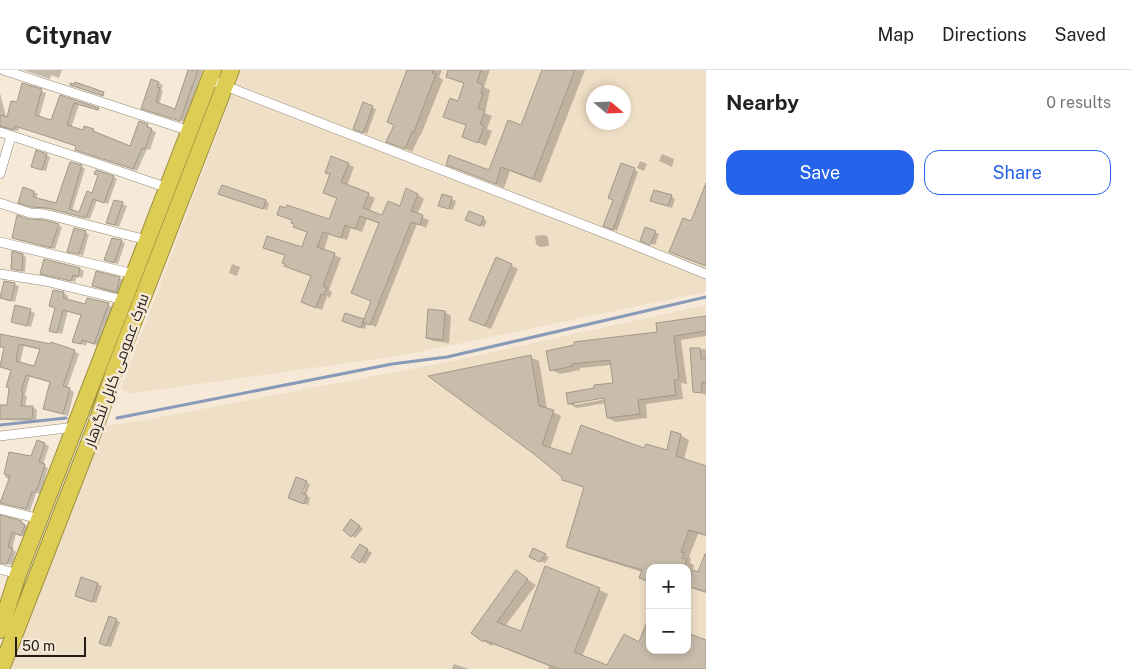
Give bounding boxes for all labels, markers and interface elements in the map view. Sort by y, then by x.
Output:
text: Citynav [25,21,112,49]
text: Map [877,24,914,45]
text: Directions [942,24,1027,45]
text: Saved [1055,24,1106,45]
north arrow [586,85,631,130]
text: Nearby [726,90,799,115]
text: 0 results [1046,93,1111,112]
button: Save [726,150,914,195]
button: Share [924,150,1111,195]
street label: سرک عمومی کابل ننگرهار [80,291,154,451]
map controls [646,564,691,654]
button: + [646,564,691,609]
button: − [646,609,691,654]
scale bar [15,634,86,657]
text: 50 m [22,638,55,654]

